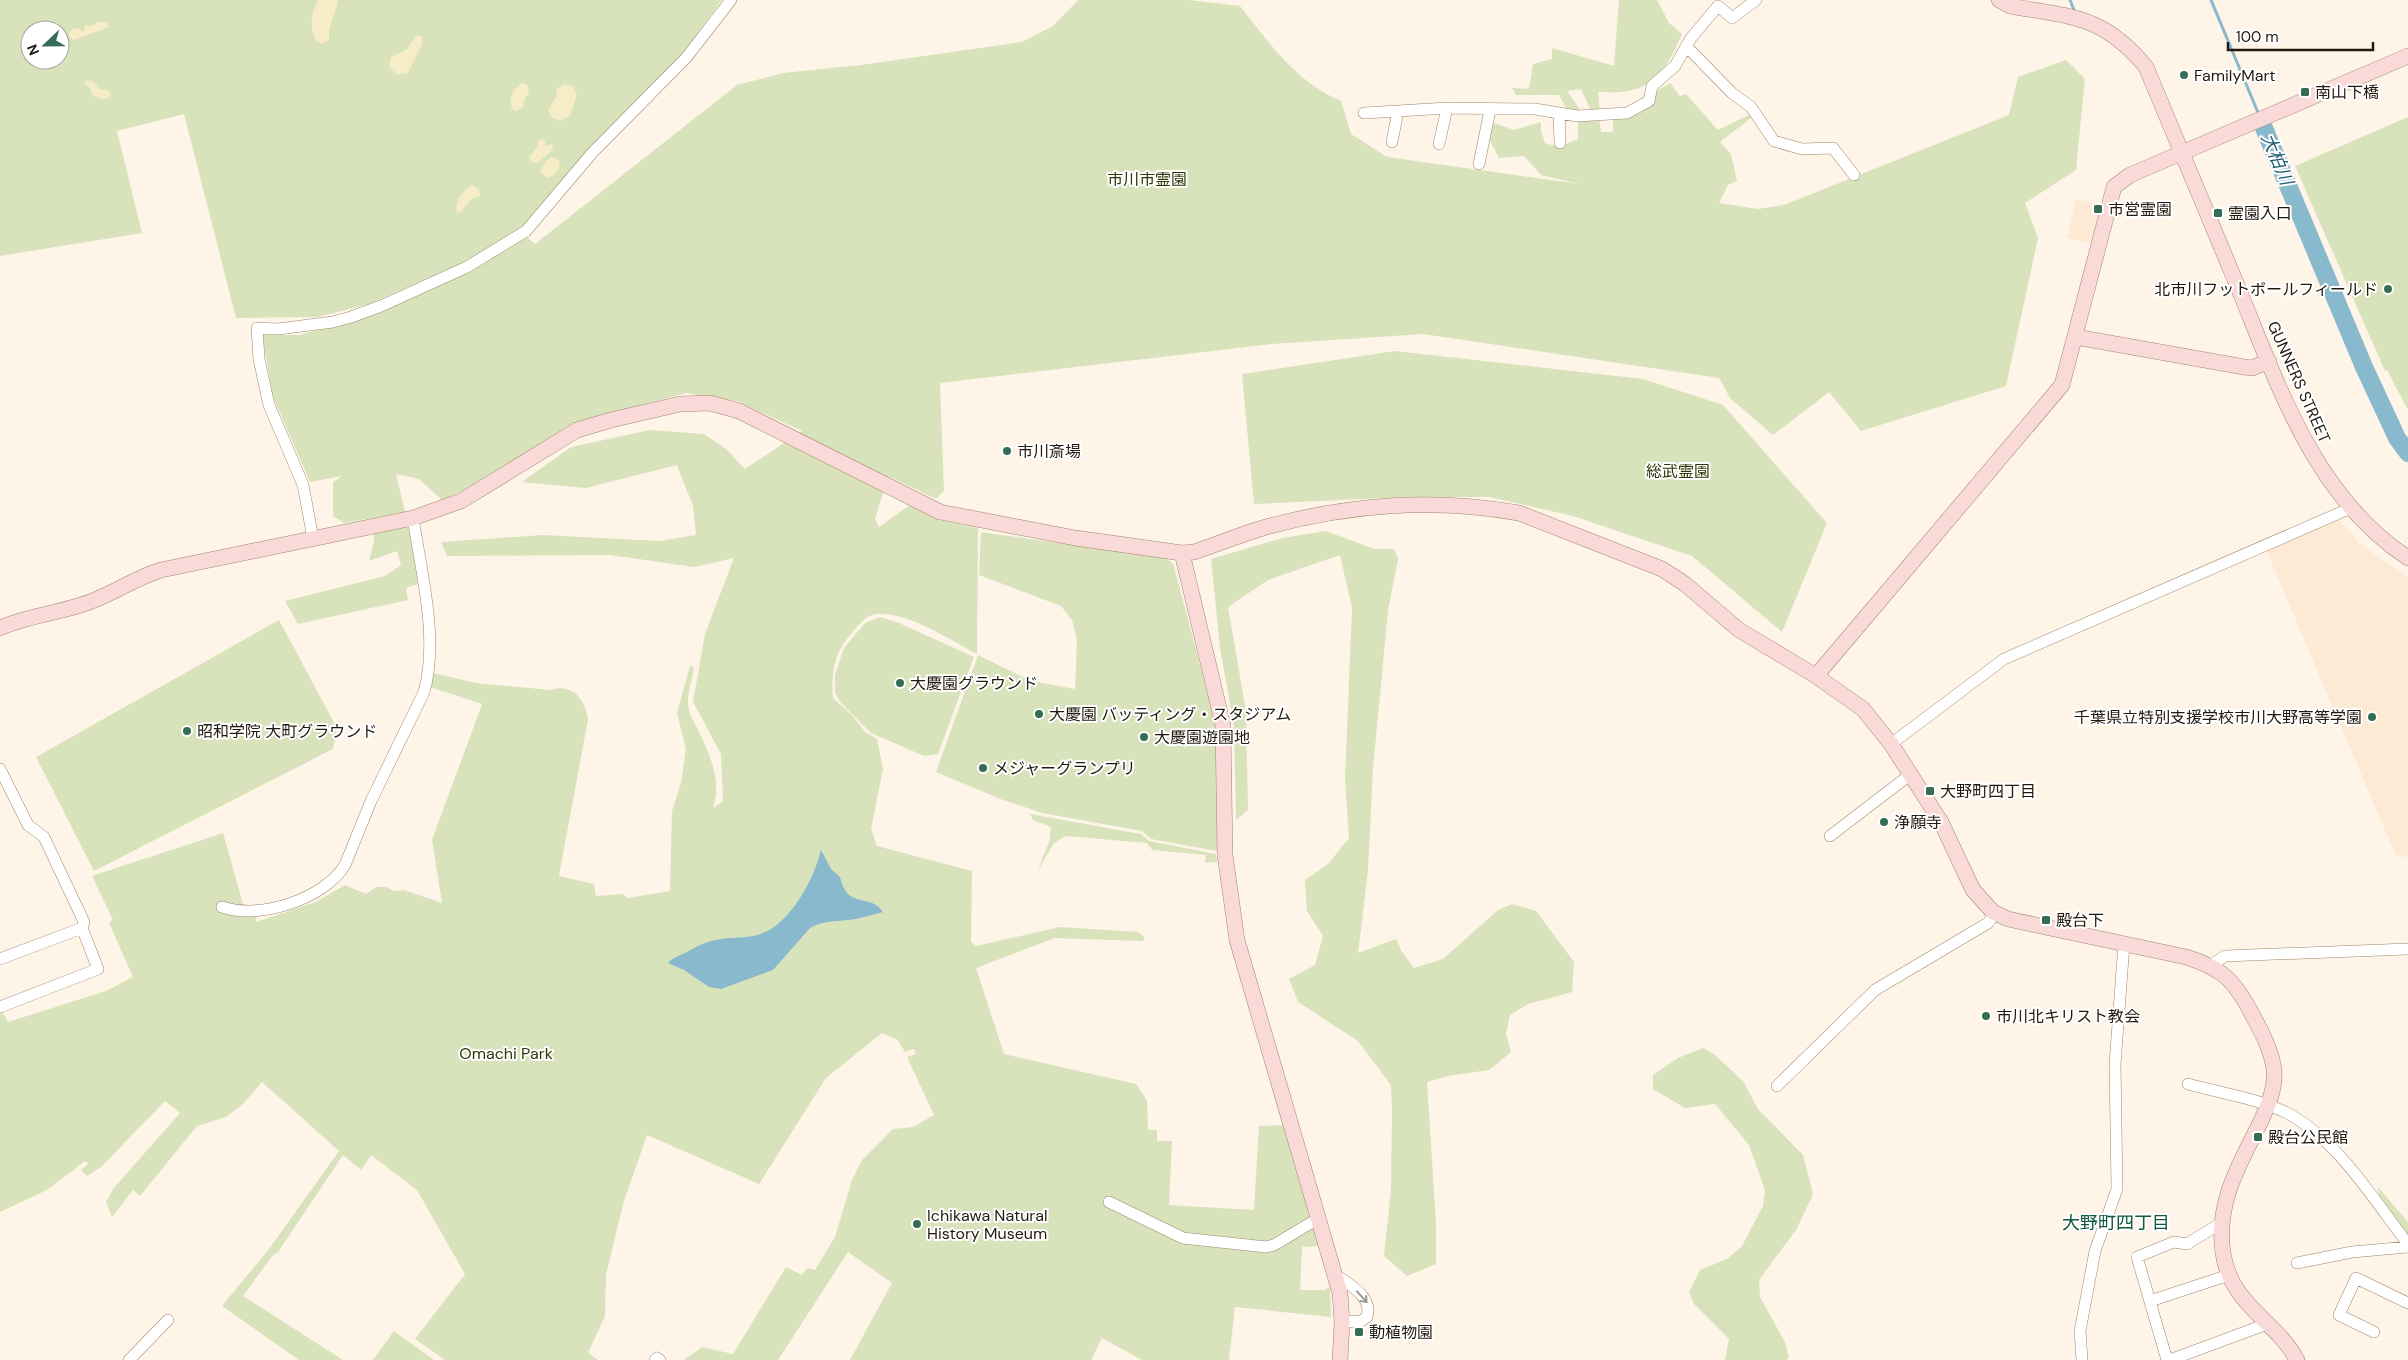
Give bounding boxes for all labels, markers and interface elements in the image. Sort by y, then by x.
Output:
north arrow [20,20,70,70]
scale bar [2228,20,2373,52]
text: 100 m [2236,27,2279,47]
text: N [23,42,43,58]
place label: FamilyMart [2194,65,2276,86]
marker: FamilyMart [2178,69,2190,81]
place label: 南山下橋 [2315,82,2379,103]
marker: 南山下橋 [2299,86,2311,98]
water label: 大柏川 [2255,129,2299,190]
park label: 市川市霊園 [1107,169,1187,190]
place label: 市営霊園 [2108,199,2172,220]
marker: 市営霊園 [2092,203,2104,215]
place label: 霊園入口 [2228,203,2292,224]
marker: 霊園入口 [2212,207,2224,219]
place label: 北市川フットボールフィールド [2154,279,2378,300]
marker: 北市川フットボールフィールド [2382,283,2394,295]
street label: GUNNERS STREET [2263,318,2335,446]
place label: 市川斎場 [1017,441,1081,462]
marker: 市川斎場 [1001,445,1013,457]
park label: 総武霊園 [1646,461,1710,482]
place label: 大慶園グラウンド [910,673,1038,694]
marker: 大慶園グラウンド [894,677,906,689]
place label: 大慶園 バッティング・スタジアム [1049,704,1291,725]
place label: 千葉県立特別支援学校市川大野高等学園 [2074,707,2362,728]
marker: 大慶園 バッティング・スタジアム [1033,708,1045,720]
marker: 千葉県立特別支援学校市川大野高等学園 [2366,711,2378,723]
place label: 昭和学院 大町グラウンド [197,721,377,742]
marker: 昭和学院 大町グラウンド [181,725,193,737]
place label: 大慶園遊園地 [1154,727,1250,748]
marker: 大慶園遊園地 [1138,731,1150,743]
place label: メジャーグランプリ [993,758,1136,779]
marker: メジャーグランプリ [977,762,989,774]
place label: 大野町四丁目 [1940,781,2036,802]
marker: 大野町四丁目 [1924,785,1936,797]
place label: 浄願寺 [1894,812,1942,833]
marker: 浄願寺 [1878,816,1890,828]
place label: 殿台下 [2056,910,2104,931]
marker: 殿台下 [2040,914,2052,926]
place label: 市川北キリスト教会 [1996,1006,2140,1027]
marker: 市川北キリスト教会 [1980,1010,1992,1022]
park label: Omachi Park [459,1043,553,1064]
place label: 殿台公民館 [2268,1127,2348,1148]
marker: 殿台公民館 [2252,1131,2264,1143]
place label: Ichikawa Natural History Museum [927,1205,1048,1244]
district label: 大野町四丁目 [2062,1211,2170,1235]
marker: Ichikawa Natural History Museum [911,1218,923,1230]
one-way arrow [1356,1290,1368,1303]
place label: 動植物園 [1369,1322,1433,1343]
marker: 動植物園 [1353,1326,1365,1338]

